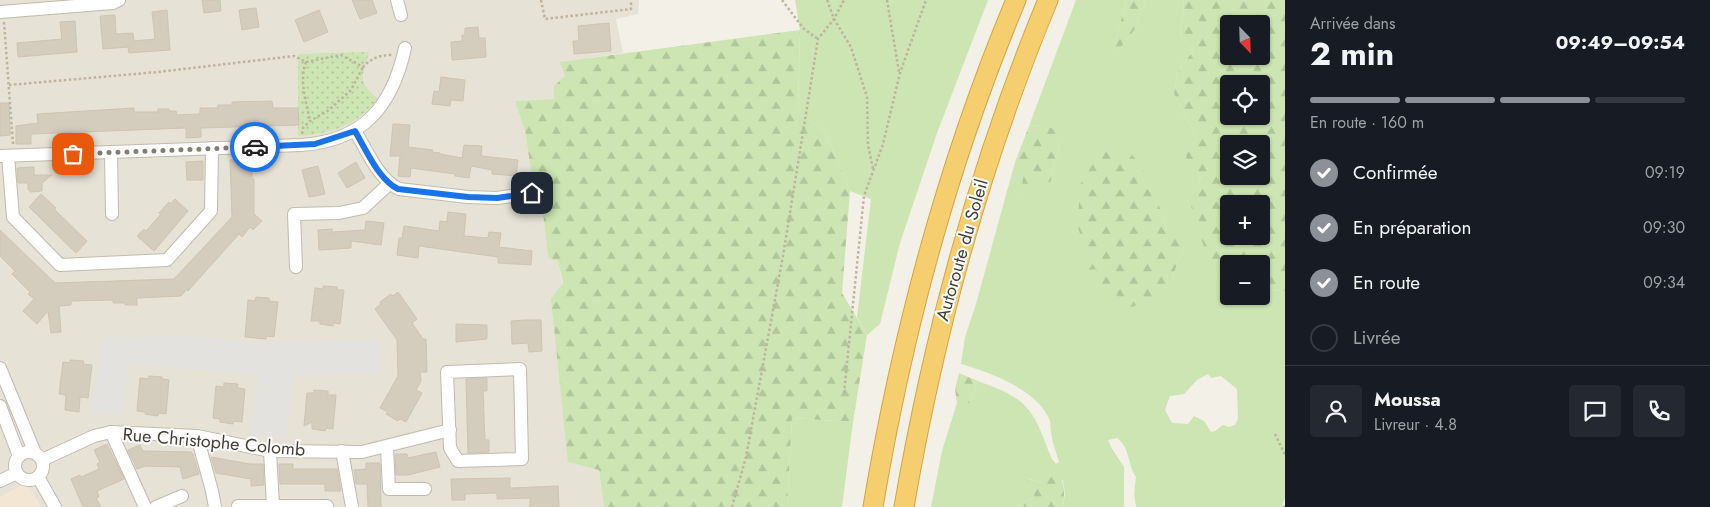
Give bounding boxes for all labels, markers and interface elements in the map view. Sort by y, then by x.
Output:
text: Arrivée dans [1310,12,1395,35]
north arrow [1220,15,1270,65]
map controls [1220,15,1270,305]
text: 09:49–09:54 [1556,29,1685,56]
text: 2 min [1310,31,1394,77]
button: locate [1220,75,1270,125]
text: En route · 160 m [1310,111,1424,134]
courier [230,122,280,172]
pin [52,133,94,175]
icon: car [241,133,269,161]
button: layers [1220,135,1270,185]
icon: bag [59,140,87,168]
icon: check [1310,159,1338,187]
text: Confirmée [1353,159,1438,186]
text: 09:19 [1645,161,1685,184]
pin [511,172,553,214]
street label: Autoroute du Soleil [929,176,995,324]
icon: home [518,179,546,207]
button: + [1220,195,1270,245]
icon: check [1310,214,1338,242]
text: En préparation [1353,214,1471,241]
text: 09:30 [1643,216,1685,239]
button: − [1220,255,1270,305]
icon: check [1310,269,1338,297]
text: En route [1353,269,1420,296]
text: 09:34 [1643,271,1685,294]
text: Livrée [1353,324,1401,351]
button: person [1310,385,1362,437]
button: chat [1569,385,1621,437]
button: phone [1633,385,1685,437]
text: Moussa [1374,386,1441,413]
text: Livreur · 4.8 [1374,413,1457,436]
street label: Rue Christophe Colomb [122,421,306,463]

